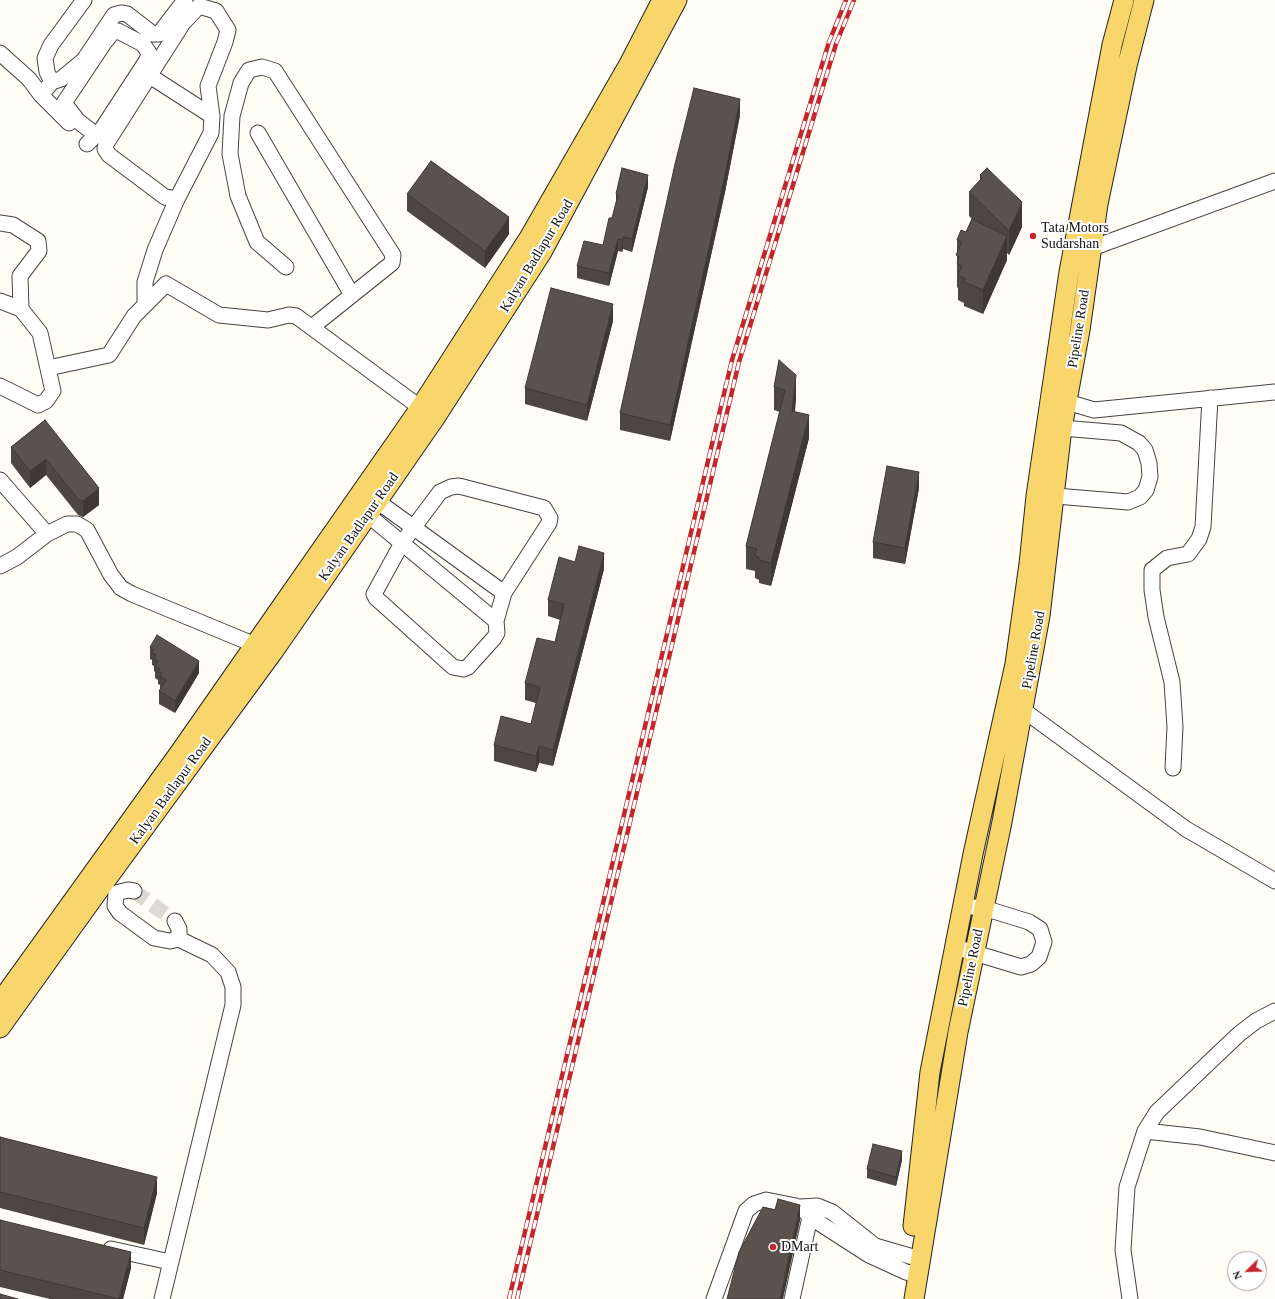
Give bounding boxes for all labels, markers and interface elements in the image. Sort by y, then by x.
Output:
street label: Kalyan Badlapur Road [497,197,577,315]
place label: Tata Motors Sudarshan [1041,220,1109,252]
marker: Tata Motors Sudarshan [1028,231,1038,241]
street label: Pipeline Road [1065,289,1093,369]
street label: Kalyan Badlapur Road [315,470,403,584]
street label: Pipeline Road [1019,610,1049,690]
street label: Kalyan Badlapur Road [126,734,216,848]
street label: Pipeline Road [955,928,987,1008]
place label: DMart [781,1239,818,1255]
marker: DMart [768,1242,778,1252]
north arrow [1227,1251,1267,1291]
text: N [1230,1269,1244,1281]

